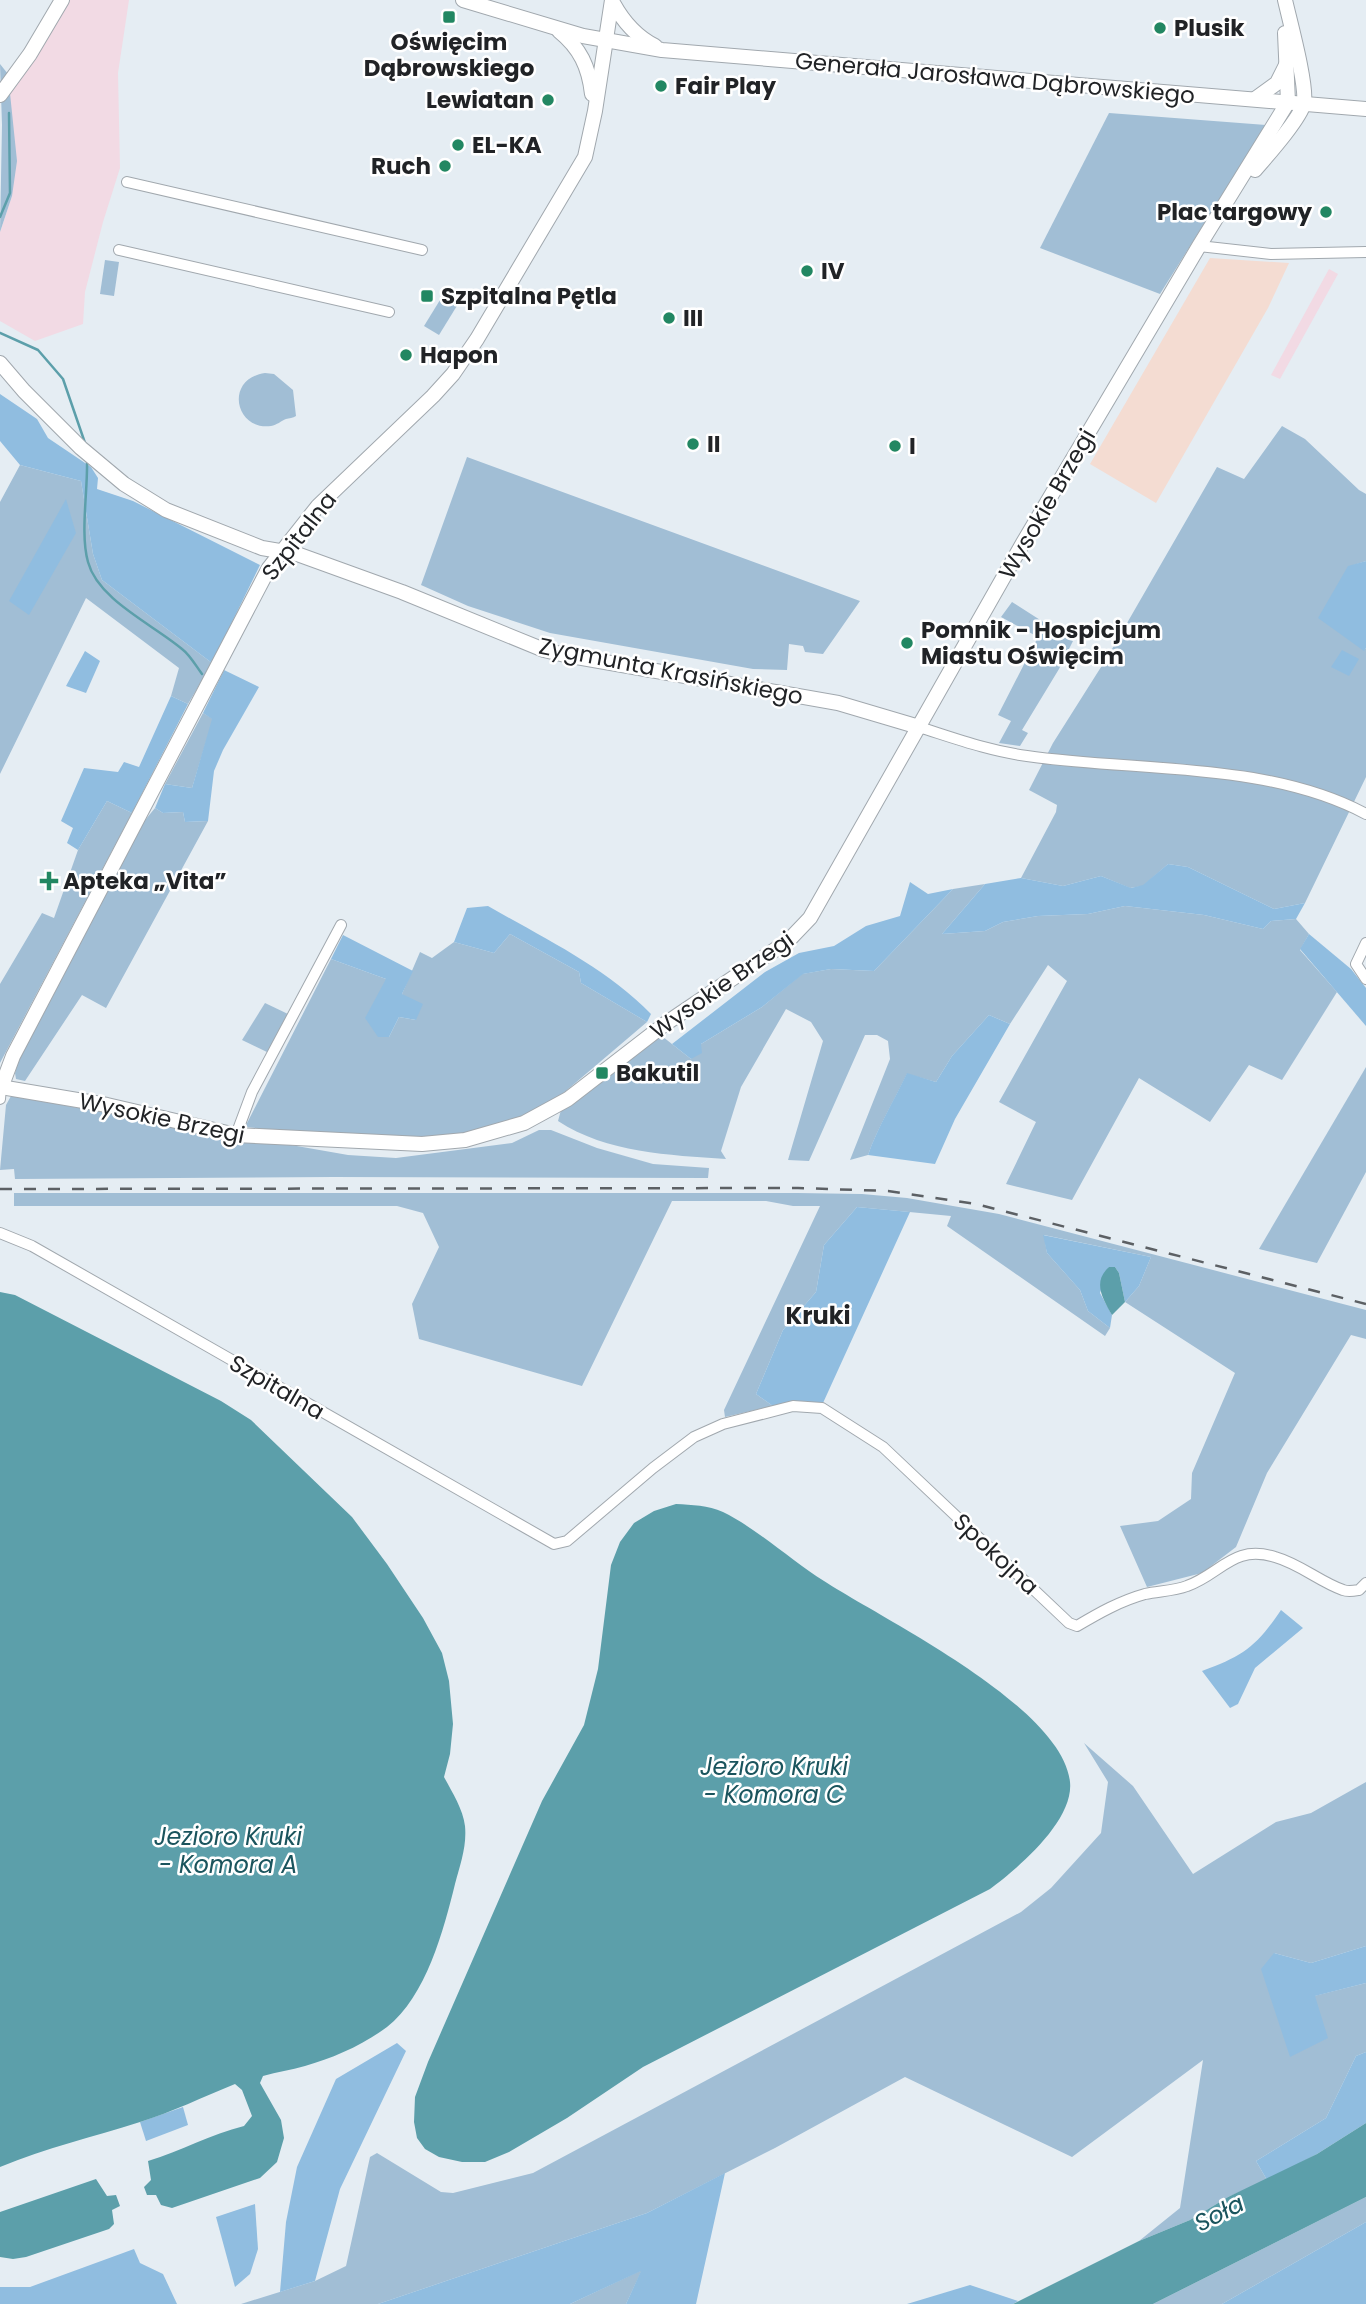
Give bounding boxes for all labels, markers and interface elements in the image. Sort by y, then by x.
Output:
marker: Oświęcim Dąbrowskiego [441,9,457,25]
place label: Plusik [1174,12,1245,44]
marker: Plusik [1152,20,1168,36]
place label: Oświęcim Dąbrowskiego [364,26,534,84]
street label: Generała Jarosława Dąbrowskiego [794,45,1196,111]
place label: Fair Play [675,70,776,102]
marker: Fair Play [653,78,669,94]
place label: Lewiatan [426,84,534,116]
marker: Lewiatan [540,92,556,108]
place label: EL-KA [472,129,542,161]
marker: EL-KA [450,137,466,153]
place label: Ruch [371,150,431,182]
marker: Ruch [437,158,453,174]
place label: Plac targowy [1157,196,1312,228]
marker: Plac targowy [1318,204,1334,220]
place label: IV [821,255,845,287]
marker: IV [799,263,815,279]
place label: Szpitalna Pętla [441,280,617,312]
marker: Szpitalna Pętla [419,288,435,304]
place label: III [683,302,703,334]
marker: III [661,310,677,326]
place label: Hapon [420,339,498,371]
marker: Hapon [398,347,414,363]
street label: Wysokie Brzegi [991,423,1103,585]
place label: II [707,428,721,460]
place label: I [909,430,916,462]
marker: II [685,436,701,452]
marker: I [887,438,903,454]
street label: Szpitalna [254,485,344,587]
place label: Pomnik - Hospicjum Miastu Oświęcim [921,614,1161,672]
street label: Zygmunta Krasińskiego [536,630,806,712]
marker: Pomnik - Hospicjum Miastu Oświęcim [899,635,915,651]
place label: Apteka „Vita” [63,865,227,897]
marker: Apteka „Vita” [41,873,57,889]
street label: Wysokie Brzegi [644,924,800,1046]
place label: Bakutil [616,1057,699,1089]
marker: Bakutil [594,1065,610,1081]
street label: Wysokie Brzegi [76,1085,248,1151]
district label: Kruki [785,1299,851,1332]
street label: Szpitalna [224,1347,330,1427]
street label: Spokojna [946,1506,1046,1602]
water label: Jezioro Kruki - Komora C [700,1750,849,1811]
water label: Jezioro Kruki - Komora A [154,1820,303,1881]
water label: Soła [1189,2187,1249,2239]

